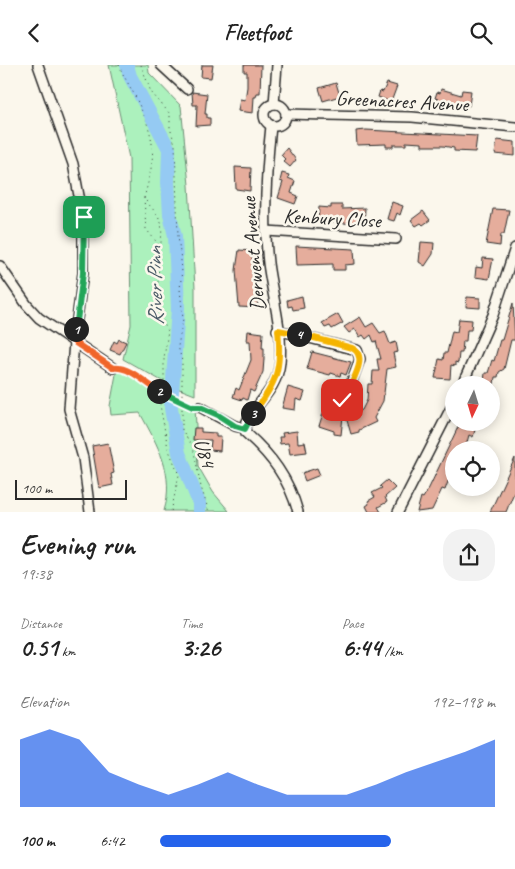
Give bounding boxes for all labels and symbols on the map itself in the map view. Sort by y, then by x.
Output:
street label: Greenacres Avenue [335,85,471,118]
street label: Derwent Avenue [235,195,271,312]
pin [63,196,105,238]
street label: Kenbury Close [283,202,384,234]
water label: River Pinn [140,245,170,325]
pin: 1 [64,317,88,341]
pin: 4 [286,321,312,347]
north arrow [445,376,500,431]
pin: 2 [146,379,172,403]
pin [321,379,363,421]
pin: 3 [240,401,266,425]
street label: U84 [188,435,223,473]
scale bar [15,477,128,500]

